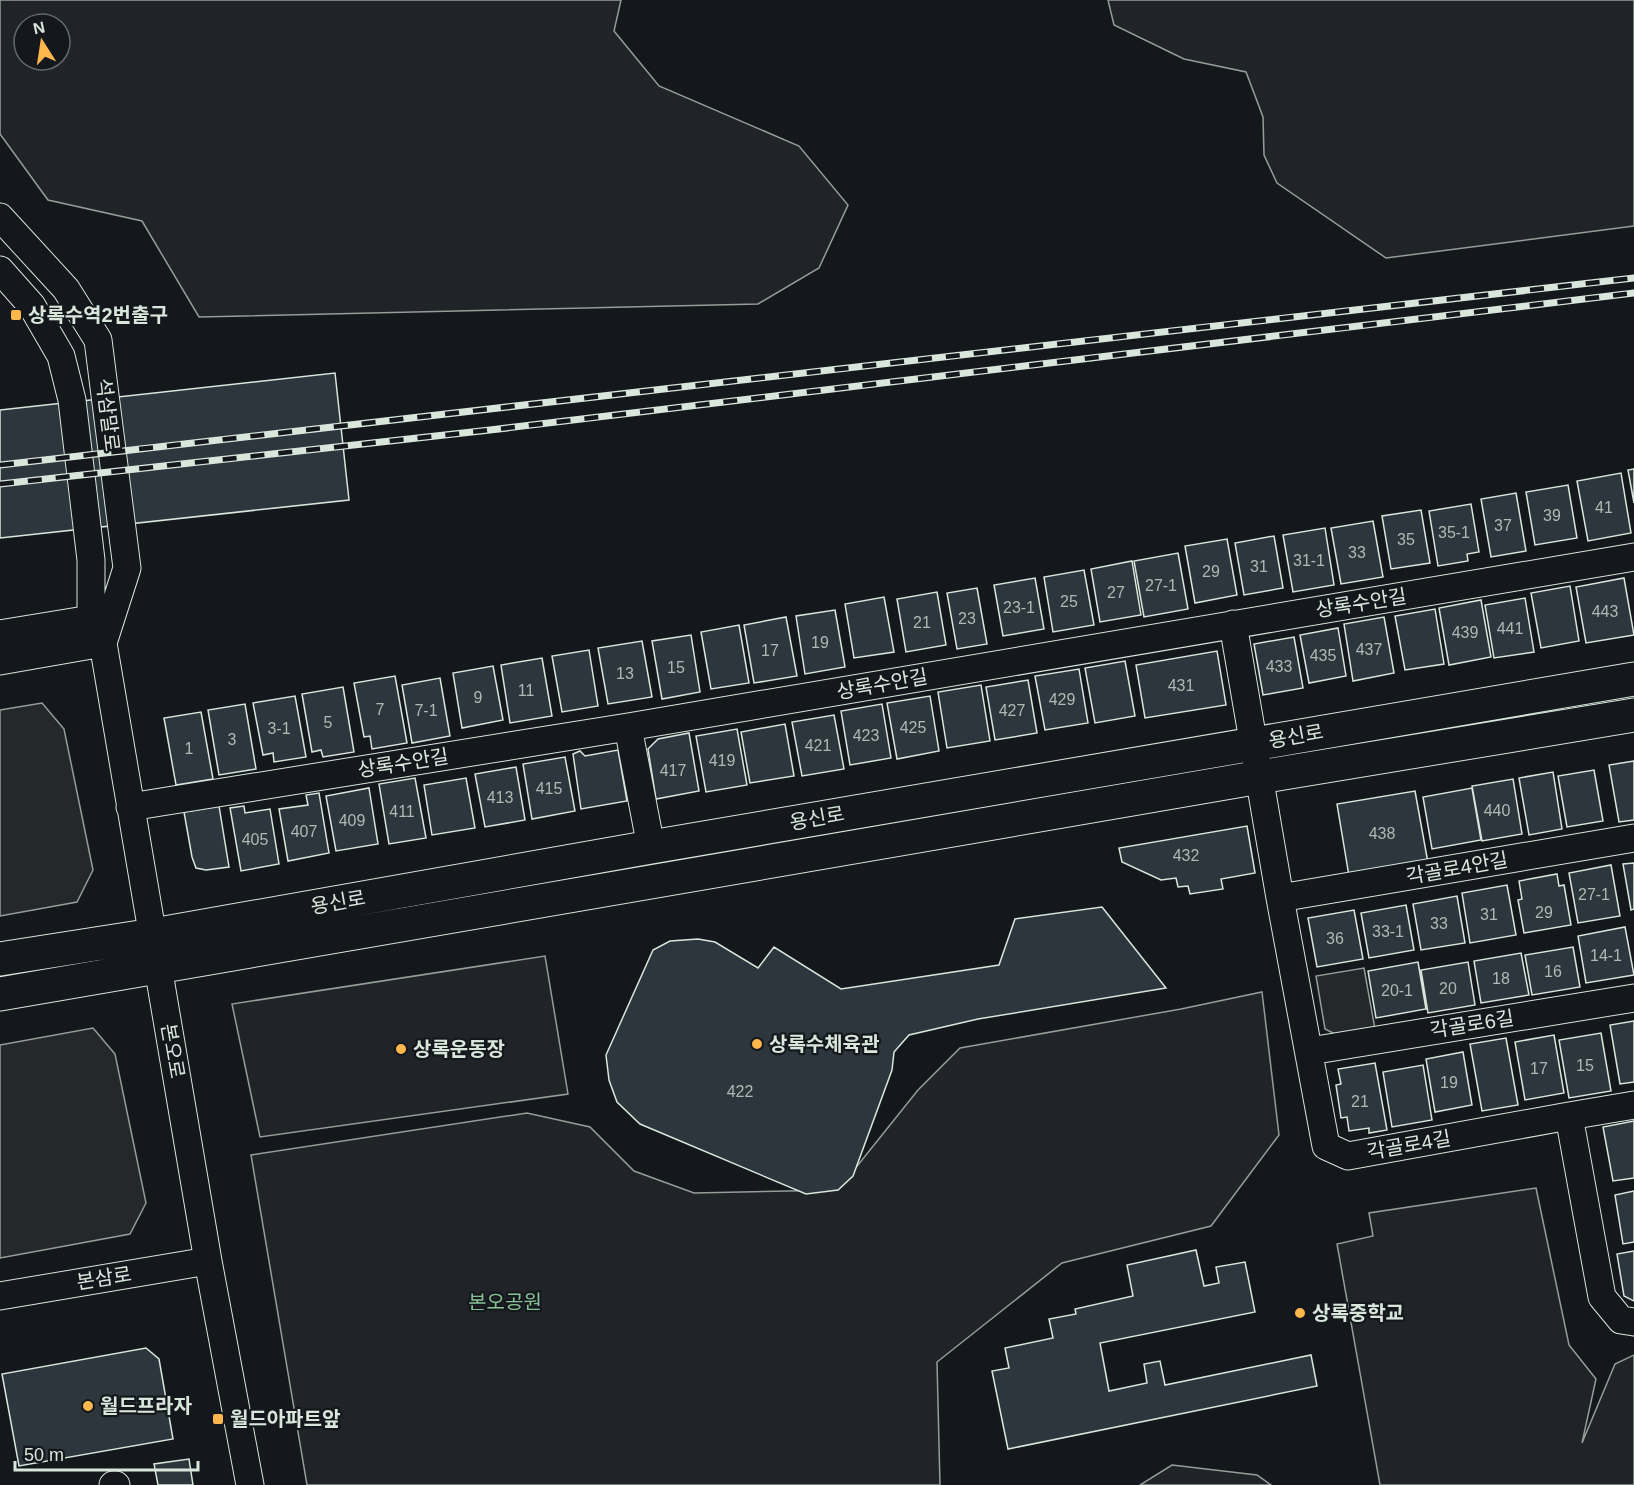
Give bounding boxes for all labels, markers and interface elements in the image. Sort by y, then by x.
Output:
north arrow [12,12,72,72]
text: N [32,18,46,37]
place label: 상록수역2번출구 [28,304,168,326]
marker: 상록수역2번출구 [9,308,23,322]
street label: 석삼말로 [93,377,123,453]
house number: 41 [1595,499,1613,516]
house number: 39 [1543,507,1561,524]
house number: 37 [1494,517,1512,534]
house number: 35-1 [1438,524,1470,541]
house number: 35 [1397,531,1415,548]
house number: 33 [1348,544,1366,561]
house number: 31-1 [1293,552,1325,569]
house number: 31 [1250,558,1268,575]
house number: 29 [1202,563,1220,580]
house number: 27-1 [1145,577,1177,594]
house number: 27 [1107,584,1125,601]
street label: 상록수안길 [1314,585,1408,621]
house number: 25 [1060,593,1078,610]
house number: 23-1 [1003,599,1035,616]
house number: 443 [1592,603,1618,620]
house number: 23 [958,610,976,627]
house number: 21 [913,614,931,631]
house number: 441 [1497,620,1523,637]
house number: 439 [1452,624,1478,641]
house number: 19 [811,634,829,651]
house number: 437 [1356,641,1382,658]
house number: 17 [761,642,779,659]
house number: 435 [1310,647,1336,664]
house number: 433 [1266,658,1292,675]
house number: 15 [667,659,685,676]
house number: 13 [616,665,634,682]
street label: 상록수안길 [835,665,929,703]
house number: 431 [1168,677,1194,694]
house number: 11 [518,682,534,699]
house number: 9 [474,689,483,706]
house number: 429 [1049,691,1075,708]
house number: 7 [376,701,385,718]
house number: 7-1 [414,702,438,719]
house number: 427 [999,702,1025,719]
house number: 5 [324,714,333,731]
house number: 425 [900,719,926,736]
house number: 3-1 [267,720,291,737]
street label: 용신로 [1267,720,1325,752]
house number: 423 [853,727,879,744]
house number: 3 [228,731,237,748]
house number: 421 [805,737,831,754]
house number: 1 [185,740,194,757]
street label: 상록수안길 [356,745,450,781]
house number: 419 [709,752,735,769]
house number: 417 [660,762,686,779]
house number: 415 [536,780,562,797]
house number: 413 [487,789,513,806]
street label: 용신로 [788,802,846,834]
house number: 440 [1484,802,1510,819]
house number: 411 [389,803,415,820]
house number: 409 [339,812,365,829]
house number: 407 [291,823,317,840]
house number: 438 [1369,825,1395,842]
house number: 405 [242,831,268,848]
house number: 432 [1173,847,1199,864]
street label: 각골로4안길 [1404,848,1510,888]
street label: 용신로 [309,886,367,918]
house number: 27-1 [1578,886,1610,903]
house number: 29 [1535,904,1553,921]
house number: 31 [1480,906,1498,923]
house number: 33 [1430,915,1448,932]
house number: 33-1 [1372,923,1404,940]
house number: 36 [1326,930,1344,947]
house number: 14-1 [1590,947,1622,964]
house number: 16 [1544,963,1562,980]
house number: 18 [1492,970,1510,987]
house number: 20 [1439,980,1457,997]
house number: 20-1 [1381,982,1413,999]
street label: 각골로6길 [1428,1007,1516,1041]
street label: 본오로 [157,1022,189,1080]
place label: 상록수체육관 [769,1033,880,1055]
marker: 상록수체육관 [750,1037,764,1051]
place label: 상록운동장 [413,1038,505,1060]
marker: 상록운동장 [394,1042,408,1056]
house number: 15 [1576,1057,1594,1074]
house number: 17 [1530,1060,1548,1077]
house number: 19 [1440,1074,1458,1091]
house number: 422 [727,1083,753,1100]
house number: 21 [1351,1093,1369,1110]
street label: 각골로4길 [1365,1127,1453,1163]
street label: 본삼로 [75,1263,133,1293]
park label: 본오공원 [468,1291,542,1313]
place label: 상록중학교 [1312,1302,1404,1324]
marker: 상록중학교 [1293,1306,1307,1320]
place label: 월드프라자 [100,1395,193,1417]
marker: 월드프라자 [81,1399,95,1413]
place label: 월드아파트앞 [230,1408,341,1430]
marker: 월드아파트앞 [211,1412,225,1426]
scale bar [15,1434,198,1472]
text: 50 m [24,1445,64,1465]

